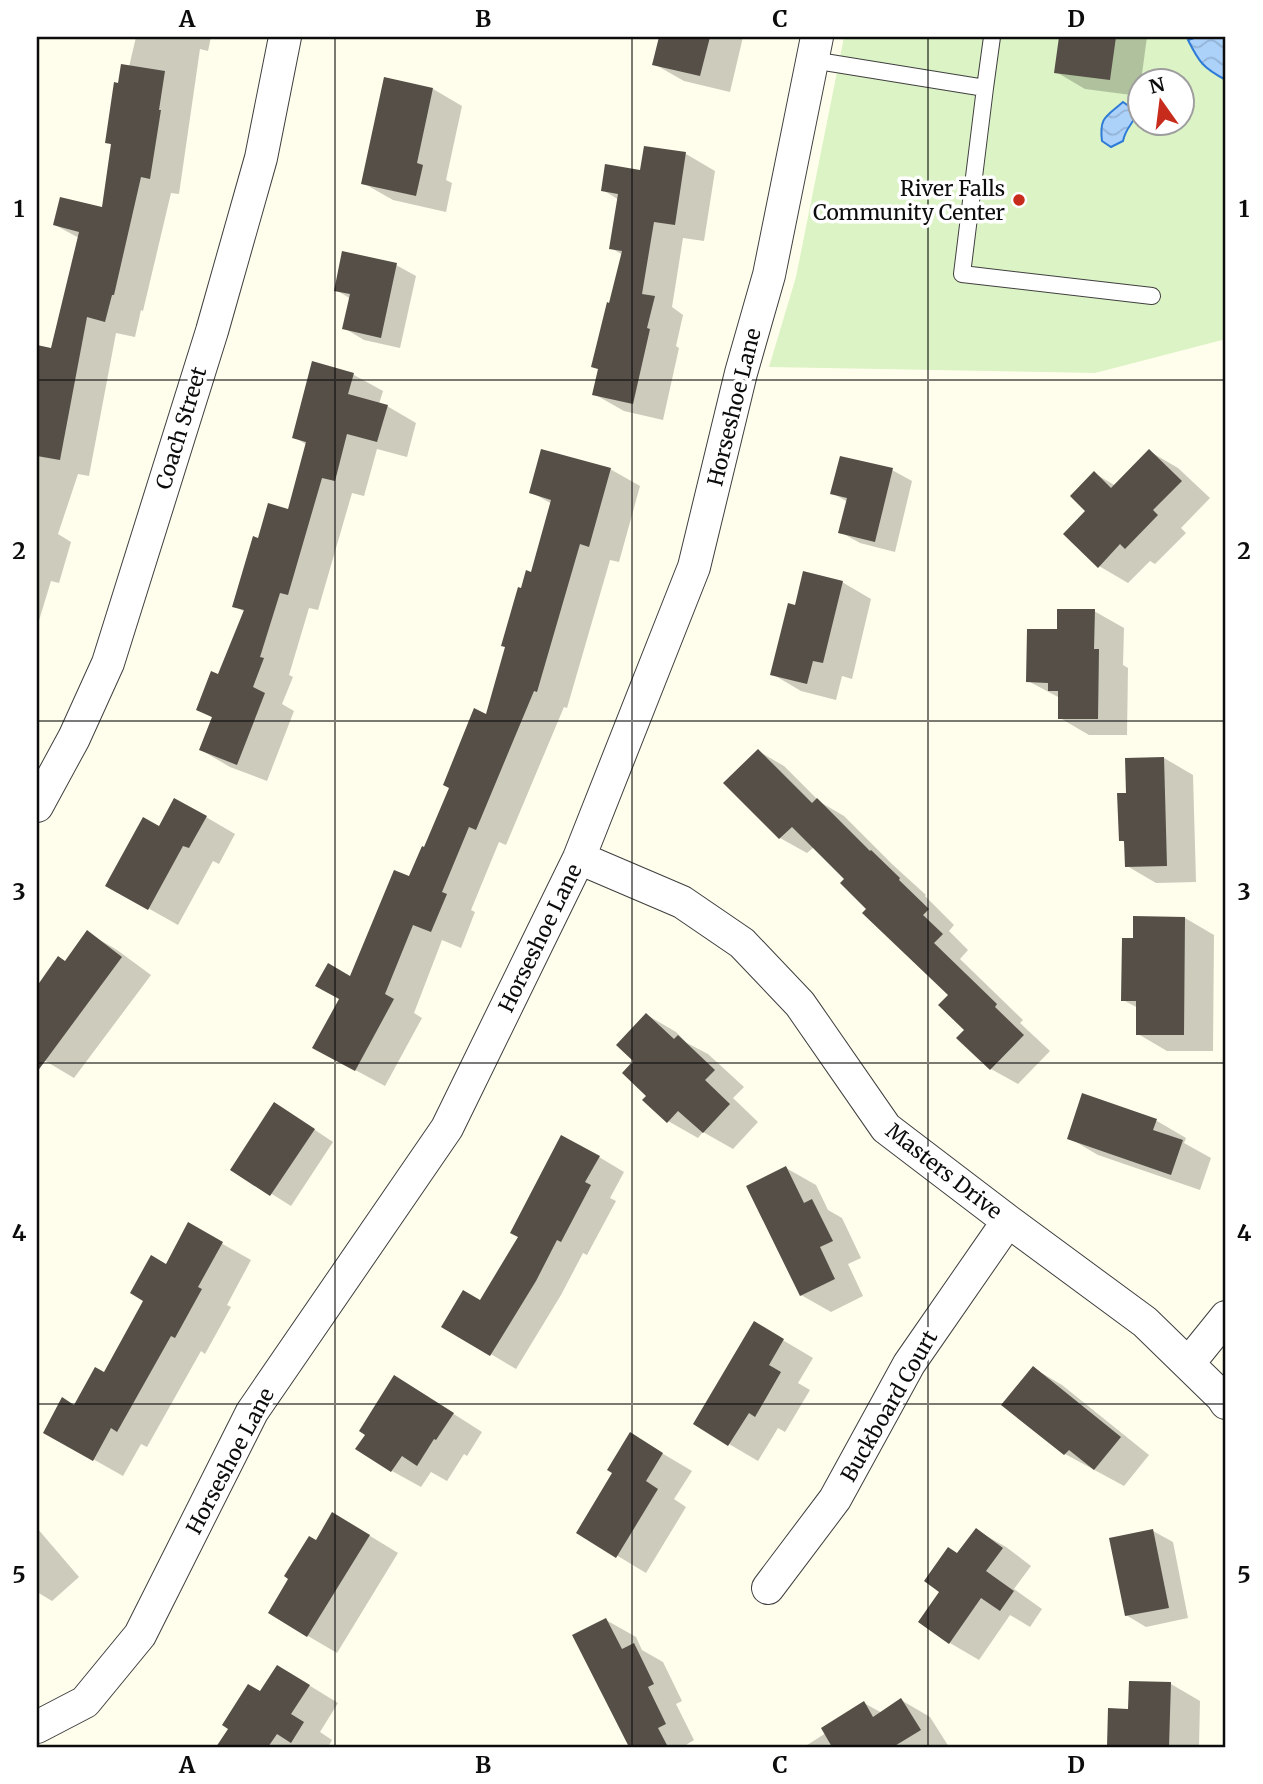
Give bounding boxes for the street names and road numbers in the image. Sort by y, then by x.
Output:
street label: Horseshoe Lane [701,325,767,489]
street label: Coach Street [150,364,212,492]
street label: Horseshoe Lane [492,859,588,1017]
street label: Masters Drive [880,1117,1008,1225]
street label: Buckboard Court [835,1326,943,1486]
street label: Horseshoe Lane [180,1383,280,1539]

